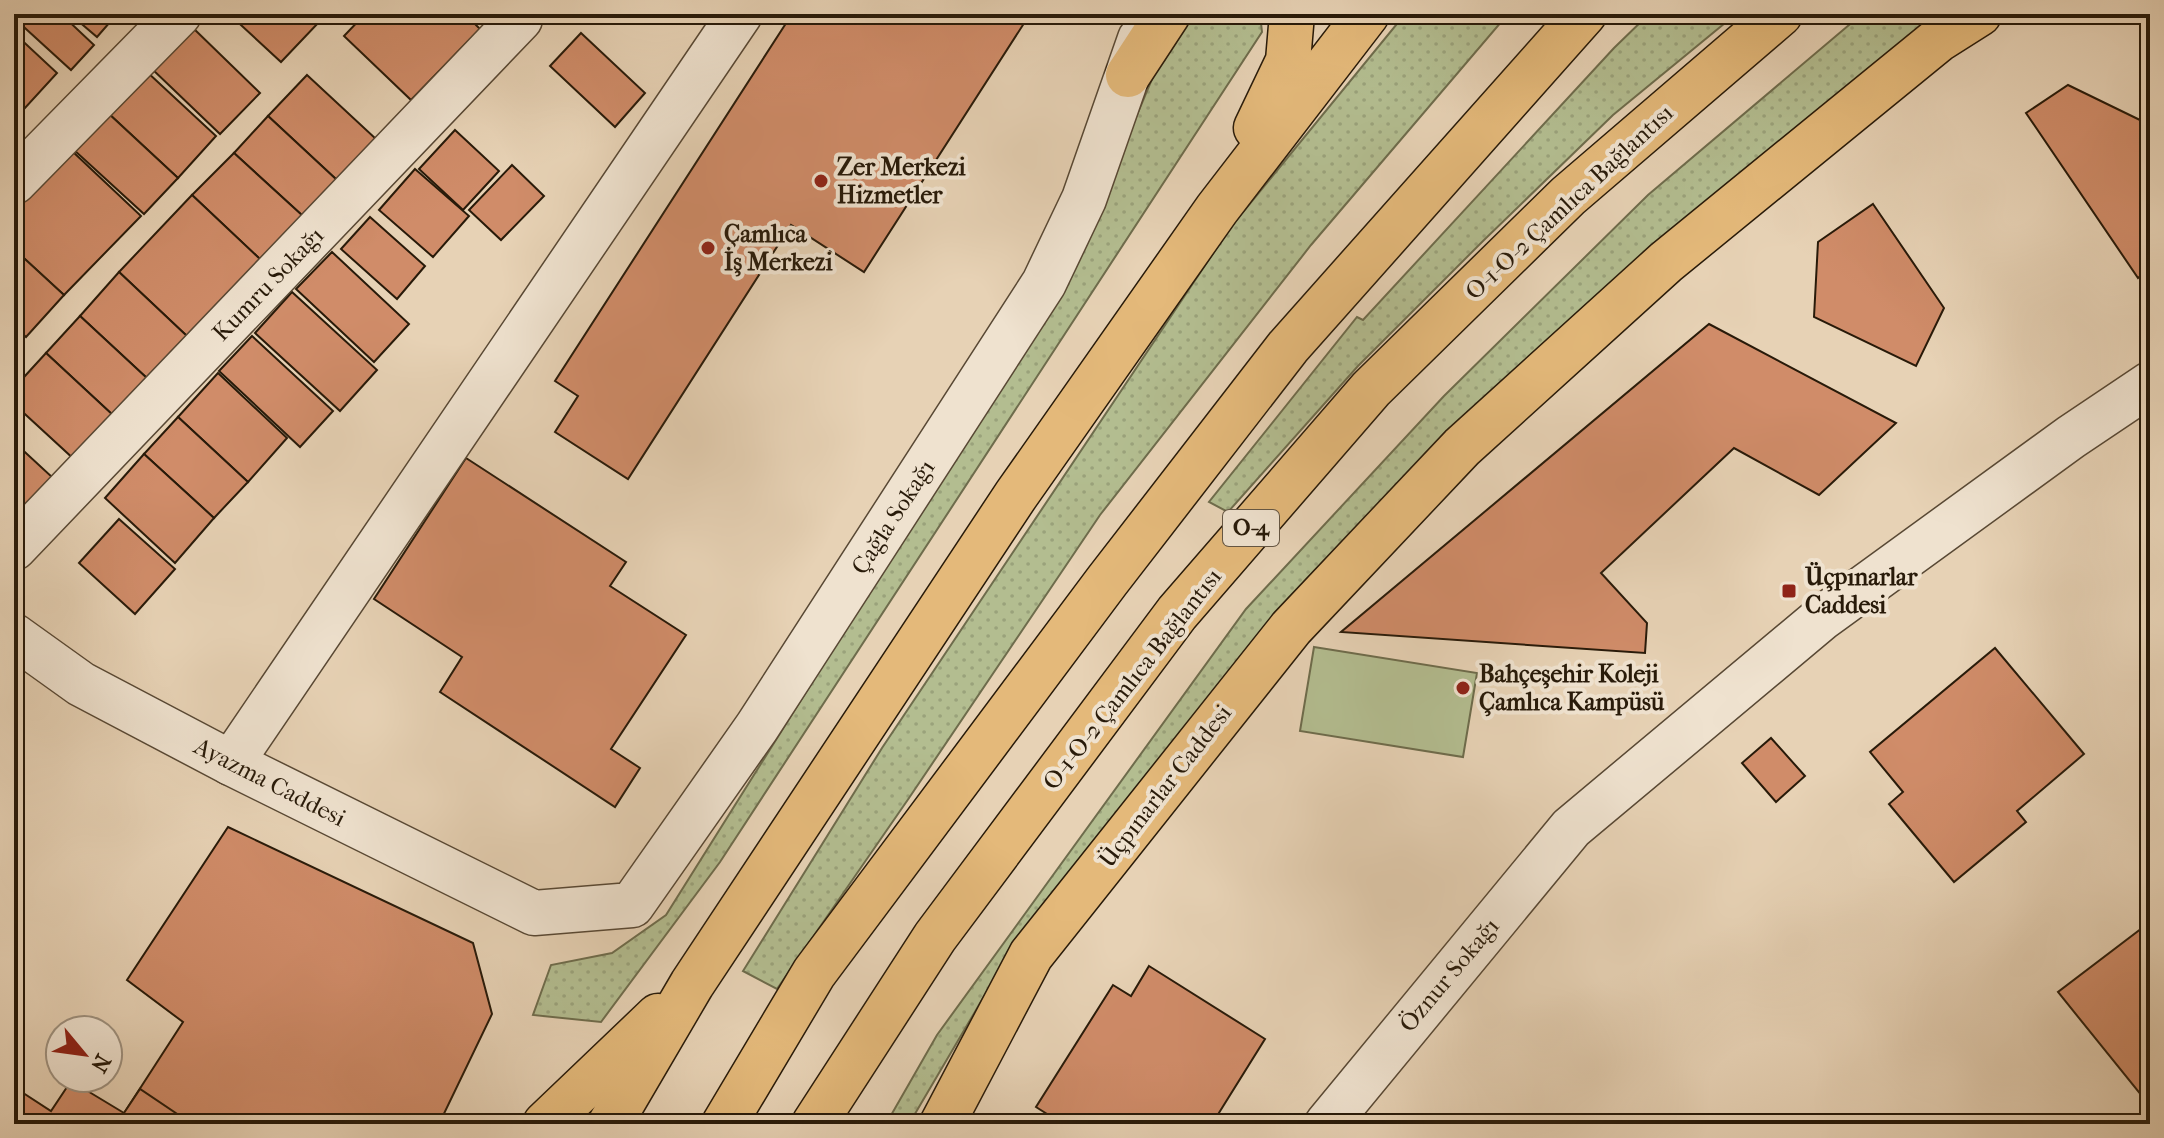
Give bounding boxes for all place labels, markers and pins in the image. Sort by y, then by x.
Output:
place label: Zer Merkezi Hizmetler [837,153,967,209]
marker: Zer Merkezi Hizmetler [812,172,830,190]
place label: Çamlıca İş Merkezi [724,220,833,277]
marker: Çamlıca İş Merkezi [699,239,717,257]
place label: Üçpınarlar Caddesi [1804,561,1918,619]
marker: Üçpınarlar Caddesi [1780,582,1798,600]
place label: Bahçeşehir Koleji Çamlıca Kampüsü [1479,660,1665,717]
marker: Bahçeşehir Koleji Çamlıca Kampüsü [1454,679,1472,697]

